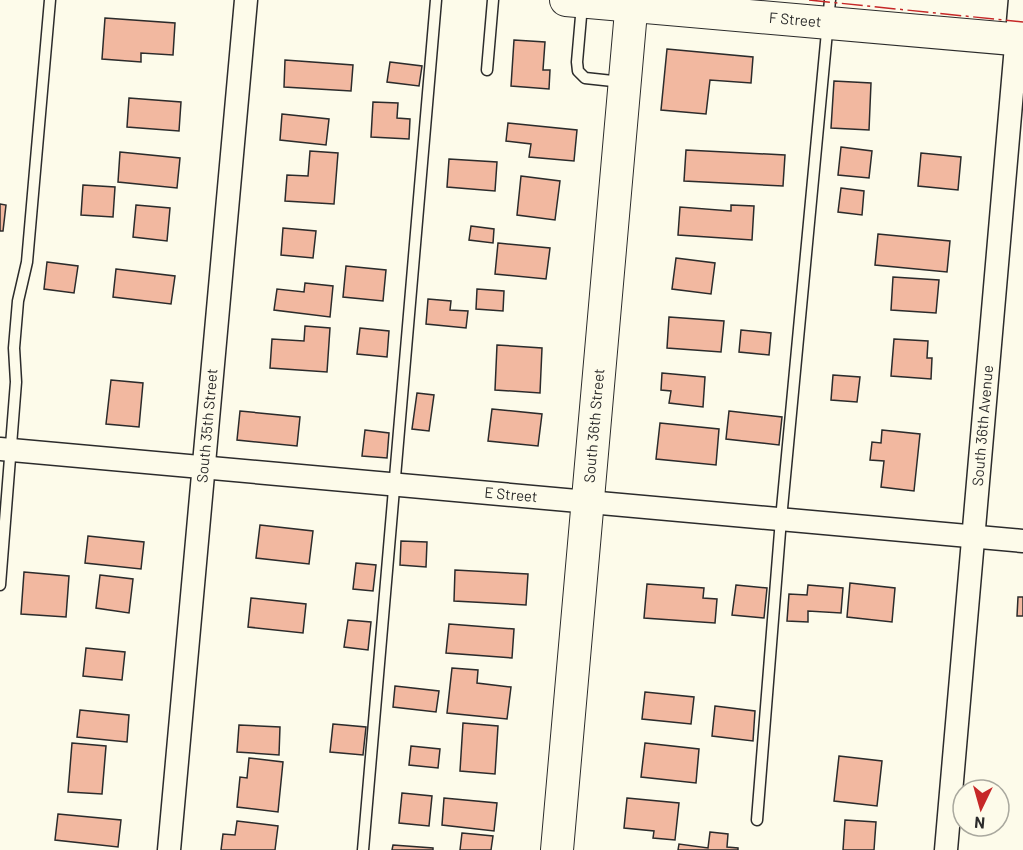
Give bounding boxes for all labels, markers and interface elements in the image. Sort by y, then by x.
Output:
street label: F Street [768,8,822,30]
street label: South 36th Avenue [968,364,996,487]
street label: South 35th Street [192,368,221,484]
street label: South 36th Street [579,368,607,483]
street label: E Street [484,483,538,505]
north arrow [951,778,1011,838]
text: N [974,814,986,833]

